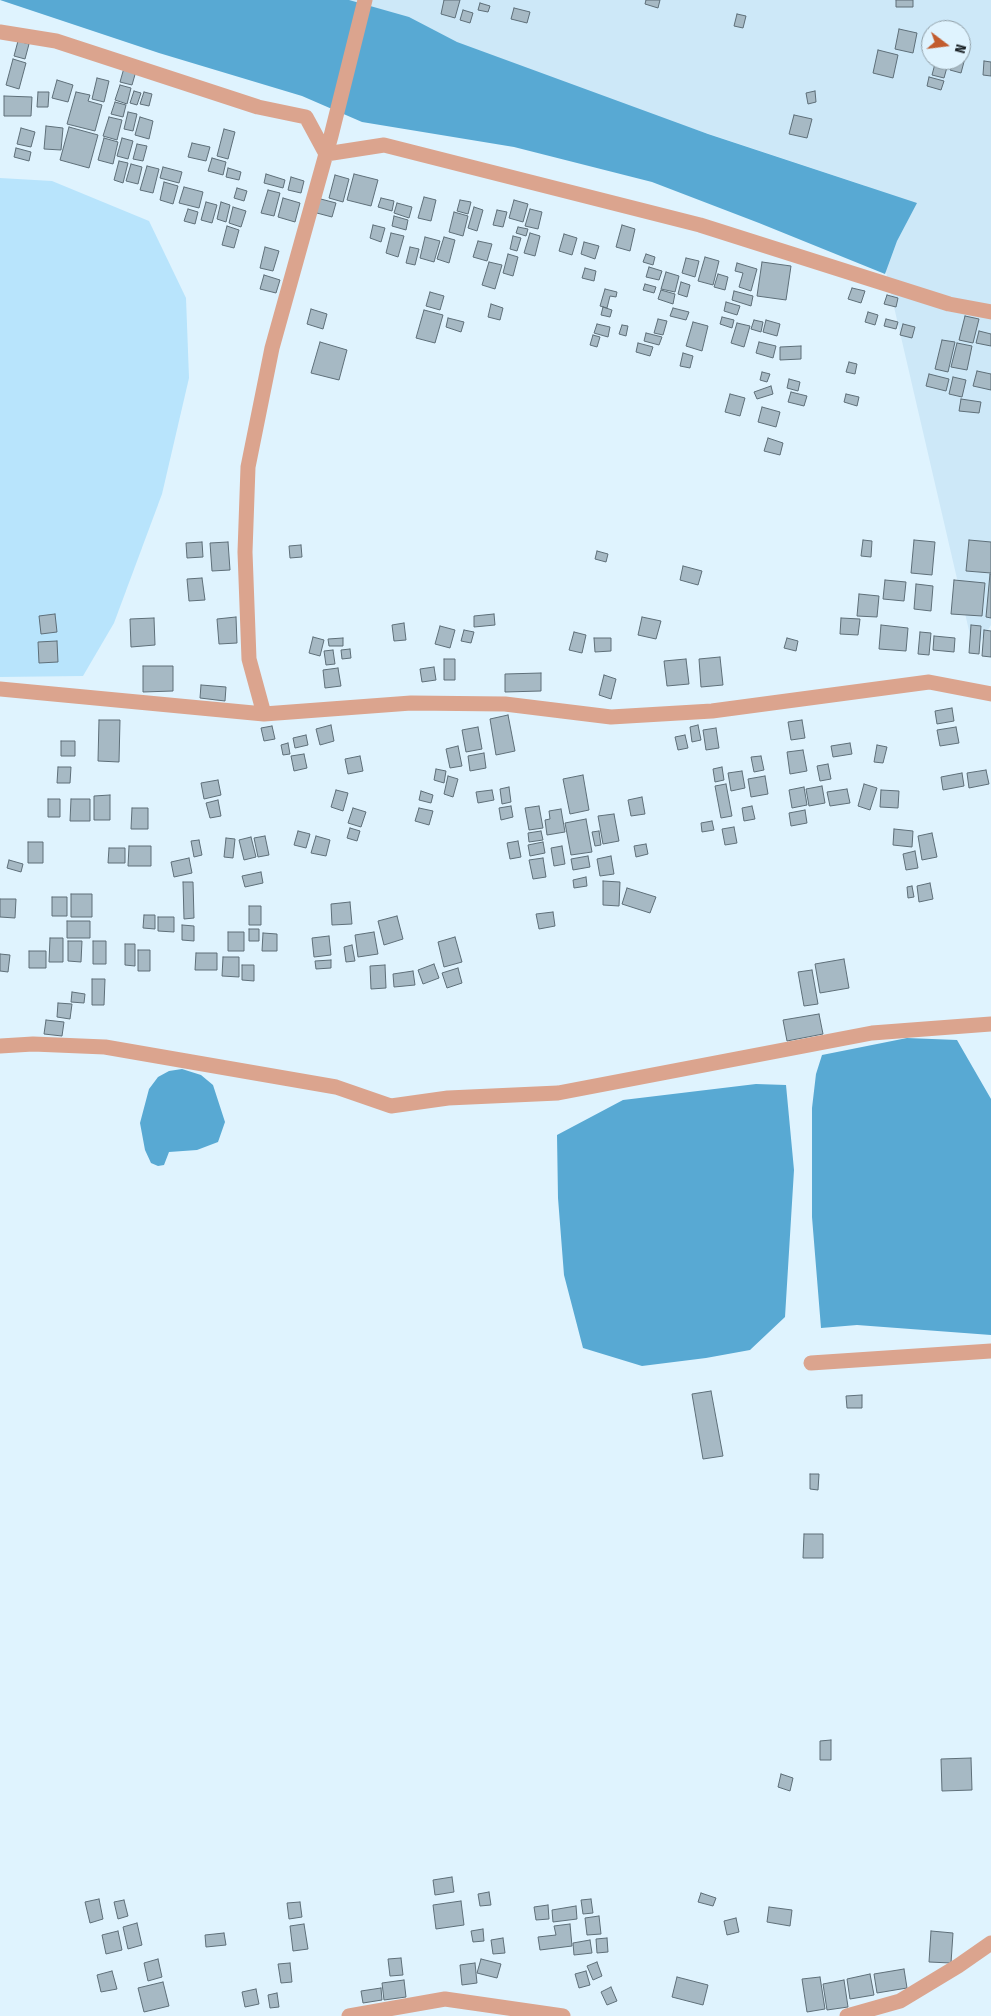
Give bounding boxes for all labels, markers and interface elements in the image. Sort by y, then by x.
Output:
north arrow [921,20,971,70]
text: N [951,42,969,55]

